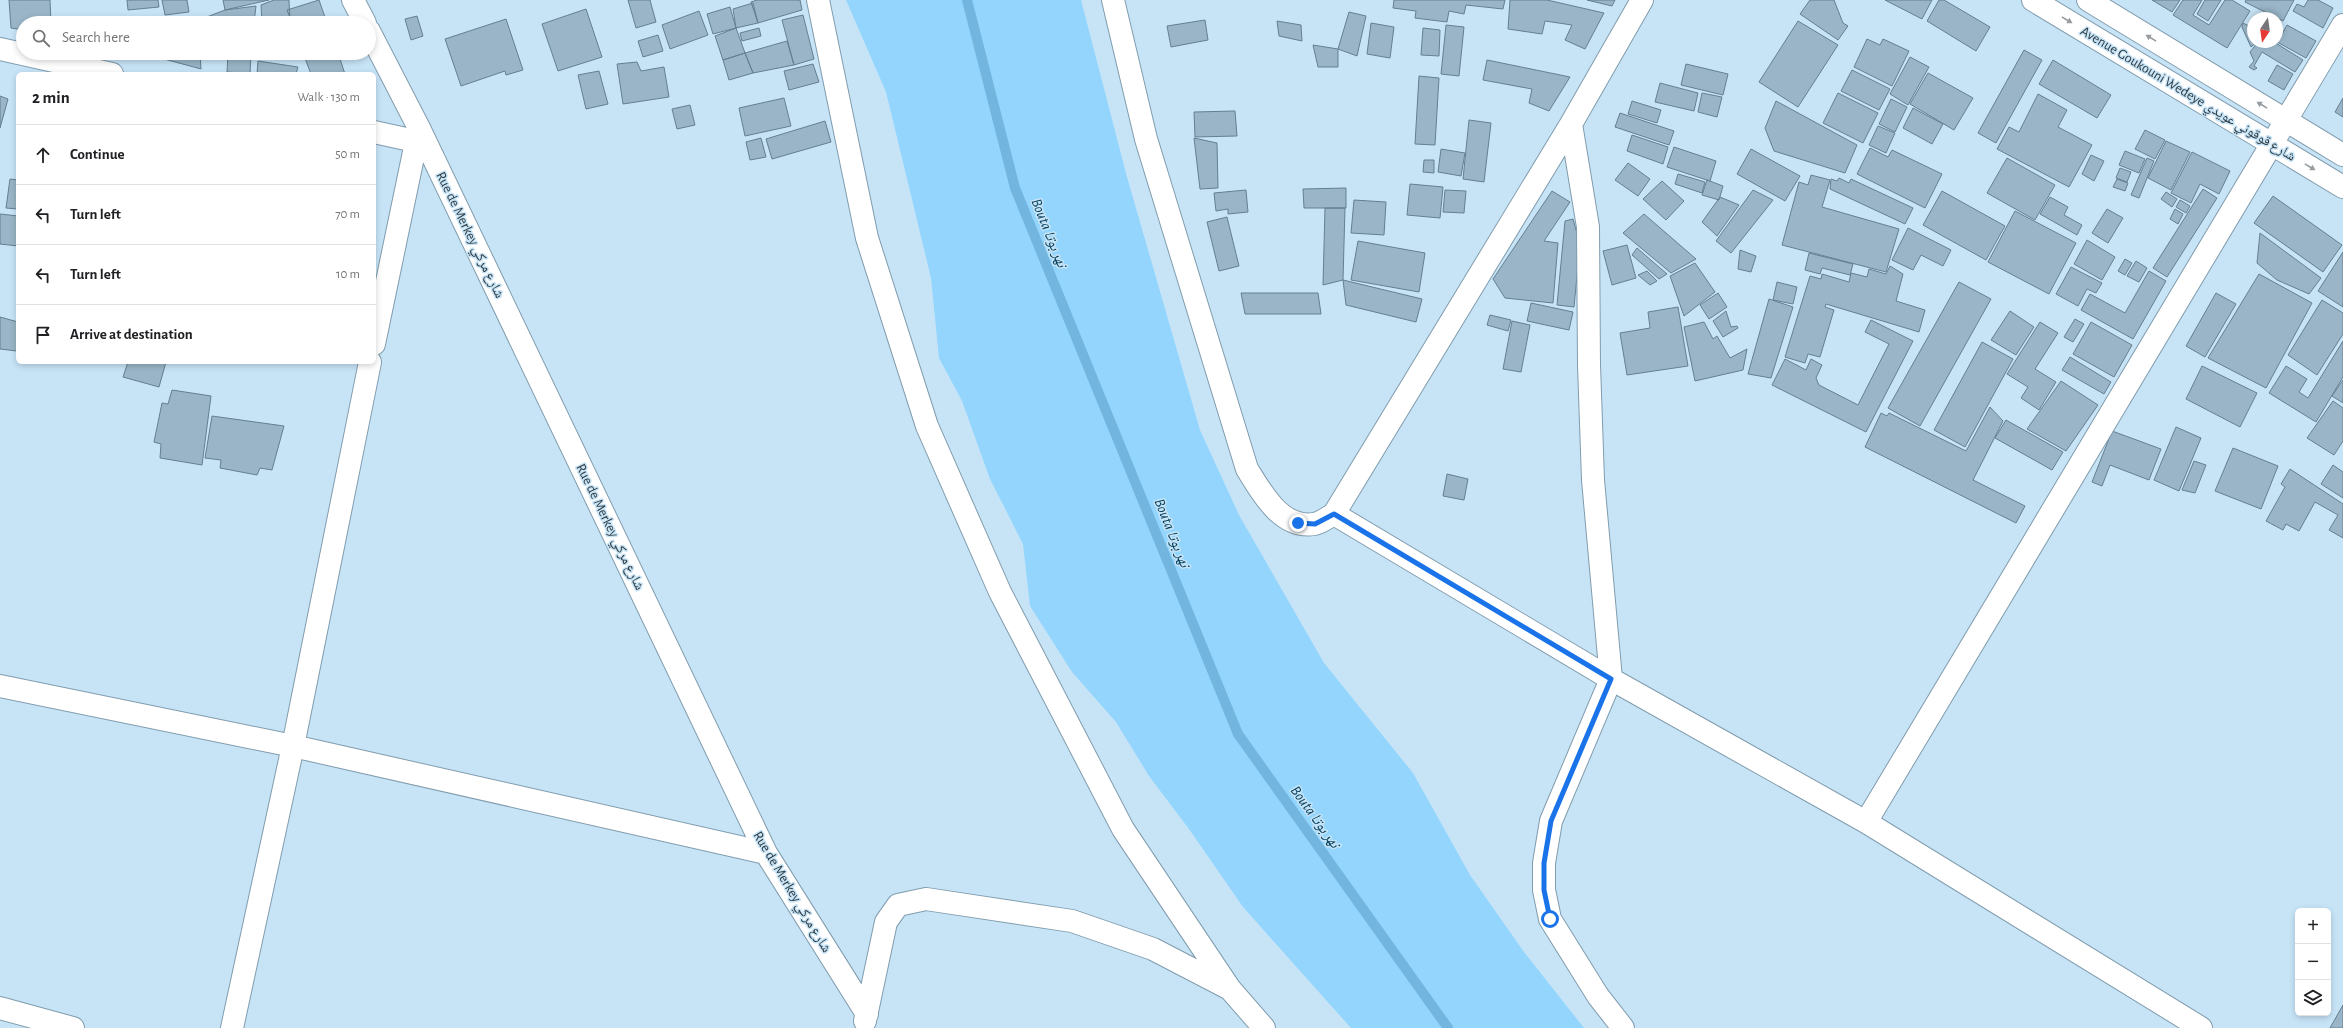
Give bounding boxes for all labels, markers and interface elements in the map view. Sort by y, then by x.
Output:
north arrow [2247,12,2283,48]
search box [16,16,376,60]
one-way arrow [2061,17,2073,24]
street label: Avenue Goukouni Wedeye شارع قوقوني عويدي [2076,24,2298,167]
icon: search [30,27,52,49]
text: Search here [62,30,130,45]
one-way arrow [2145,34,2157,41]
text: 2 min [32,89,70,106]
text: Walk · 130 m [297,91,360,104]
one-way arrow [2256,102,2268,109]
icon: ahead [32,144,54,166]
text: Continue [70,147,125,162]
text: 50 m [335,148,360,161]
one-way arrow [2305,163,2315,171]
street label: Rue de Merkey شارع مركي [430,170,507,302]
water label: Bouta نهر بوتا [1028,197,1071,272]
icon: left [32,204,54,226]
text: Turn left [70,207,121,222]
text: 70 m [335,208,360,221]
icon: left [32,264,54,286]
text: Turn left [70,267,121,282]
text: 10 m [336,268,360,281]
icon: arrive [32,324,54,346]
text: Arrive at destination [70,327,193,342]
street label: Rue de Merkey شارع مركي [570,462,647,594]
water label: Bouta نهر بوتا [1151,497,1194,572]
route end [1289,514,1307,532]
water label: Bouta نهر بوتا [1287,783,1344,854]
street label: Rue de Merkey شارع مركي [747,829,834,957]
map controls [2295,908,2331,1016]
button: + [2295,908,2331,944]
route start [1541,910,1559,928]
button: − [2295,944,2331,980]
button: layers [2295,980,2331,1016]

